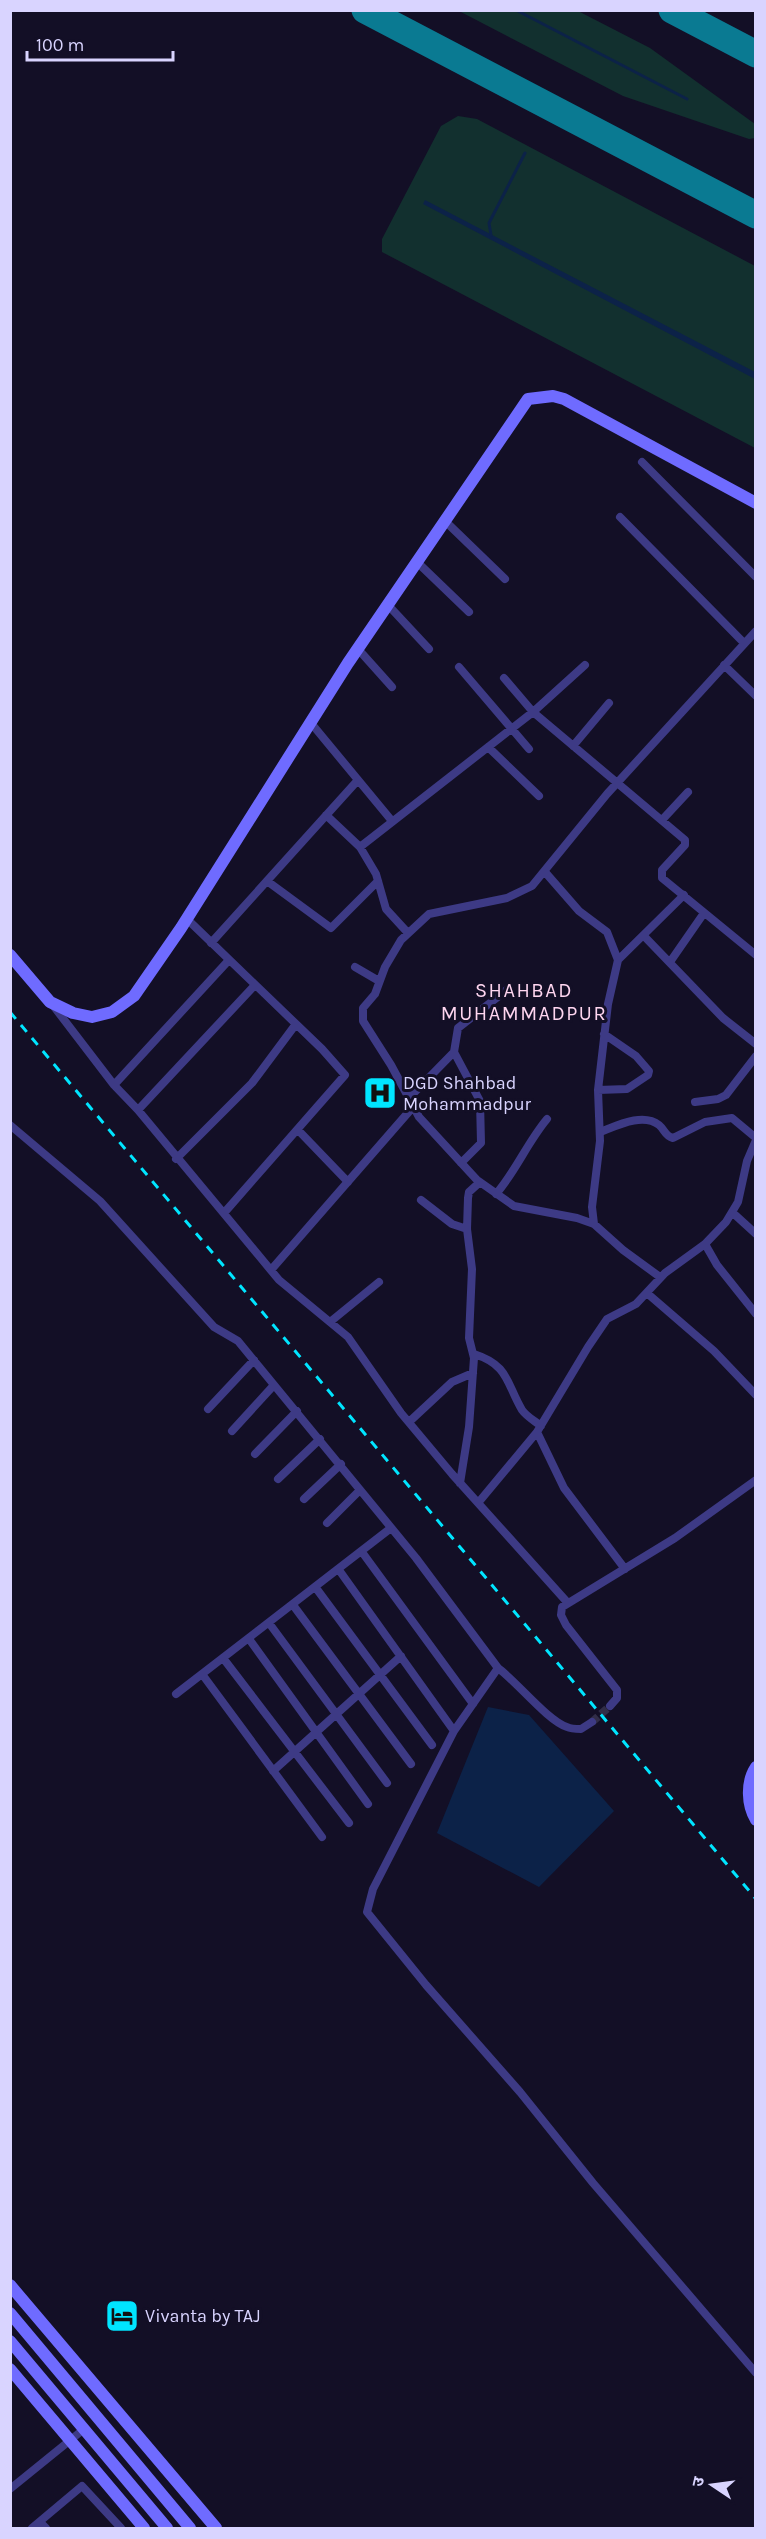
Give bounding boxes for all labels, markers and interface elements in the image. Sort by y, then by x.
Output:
scale bar [27,24,172,62]
text: 100 m [36,34,84,56]
district label: SHAHBAD MUHAMMADPUR [441,979,607,1025]
place label: DGD Shahbad Mohammadpur [403,1072,532,1115]
hospital icon: DGD Shahbad Mohammadpur [362,1075,398,1111]
hotel icon: Vivanta by TAJ [104,2298,140,2334]
place label: Vivanta by TAJ [145,2305,260,2327]
north arrow [682,2455,742,2515]
text: उ [688,2474,708,2488]

